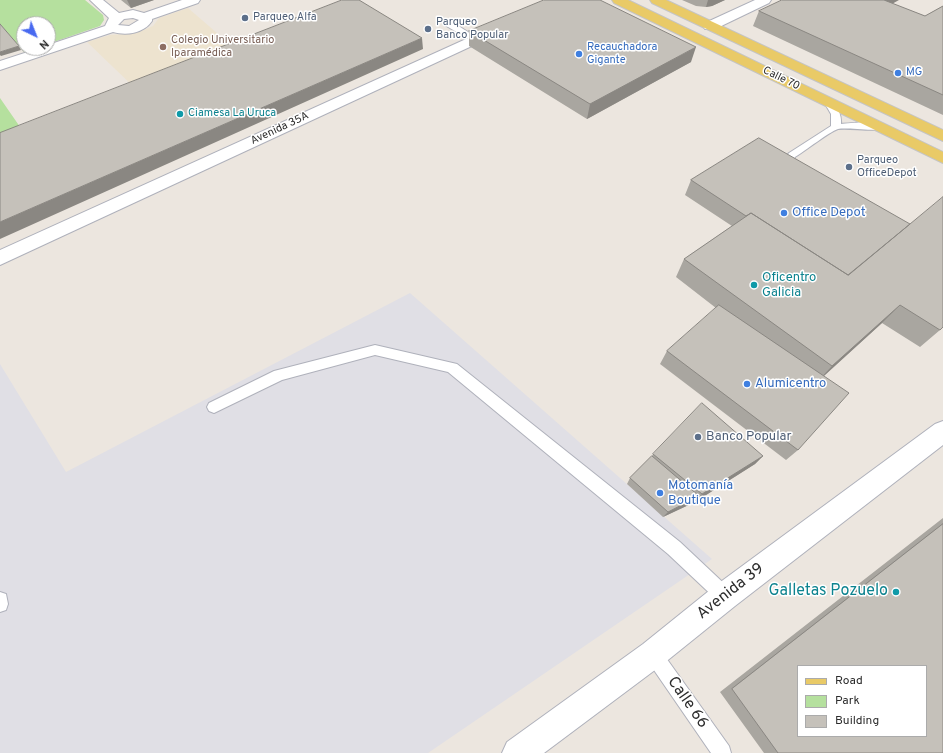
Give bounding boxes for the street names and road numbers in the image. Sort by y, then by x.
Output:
street label: Calle 70 [760,64,802,94]
street label: Avenida 35A [249,110,311,148]
street label: Avenida 39 [694,560,768,624]
street label: Calle 66 [662,673,712,733]

